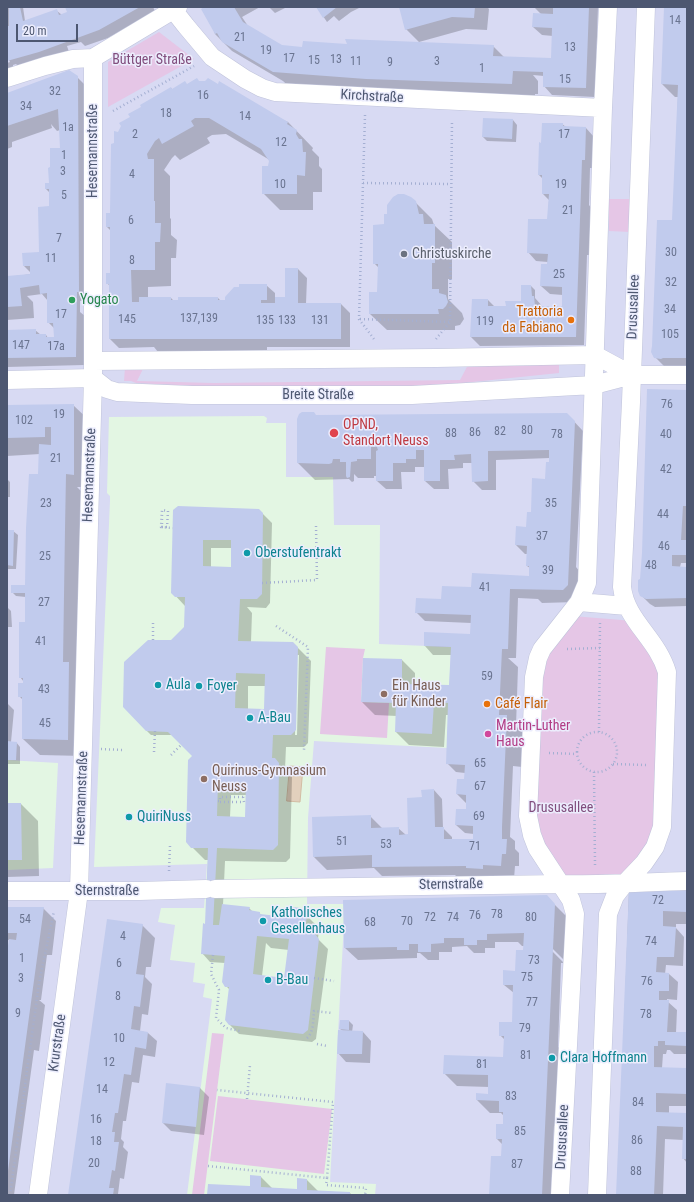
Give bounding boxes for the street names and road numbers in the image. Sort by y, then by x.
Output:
street label: Kirchstraße [340,87,404,107]
street label: Hesemannstraße [85,104,101,198]
street label: Drususallee [624,274,644,340]
street label: Breite Straße [282,387,354,403]
street label: Hesemannstraße [80,428,100,522]
street label: Hesemannstraße [72,751,92,845]
street label: Sternstraße [419,876,483,894]
street label: Sternstraße [75,883,139,899]
street label: Krurstraße [46,1013,70,1073]
street label: Drususallee [553,1104,573,1170]

